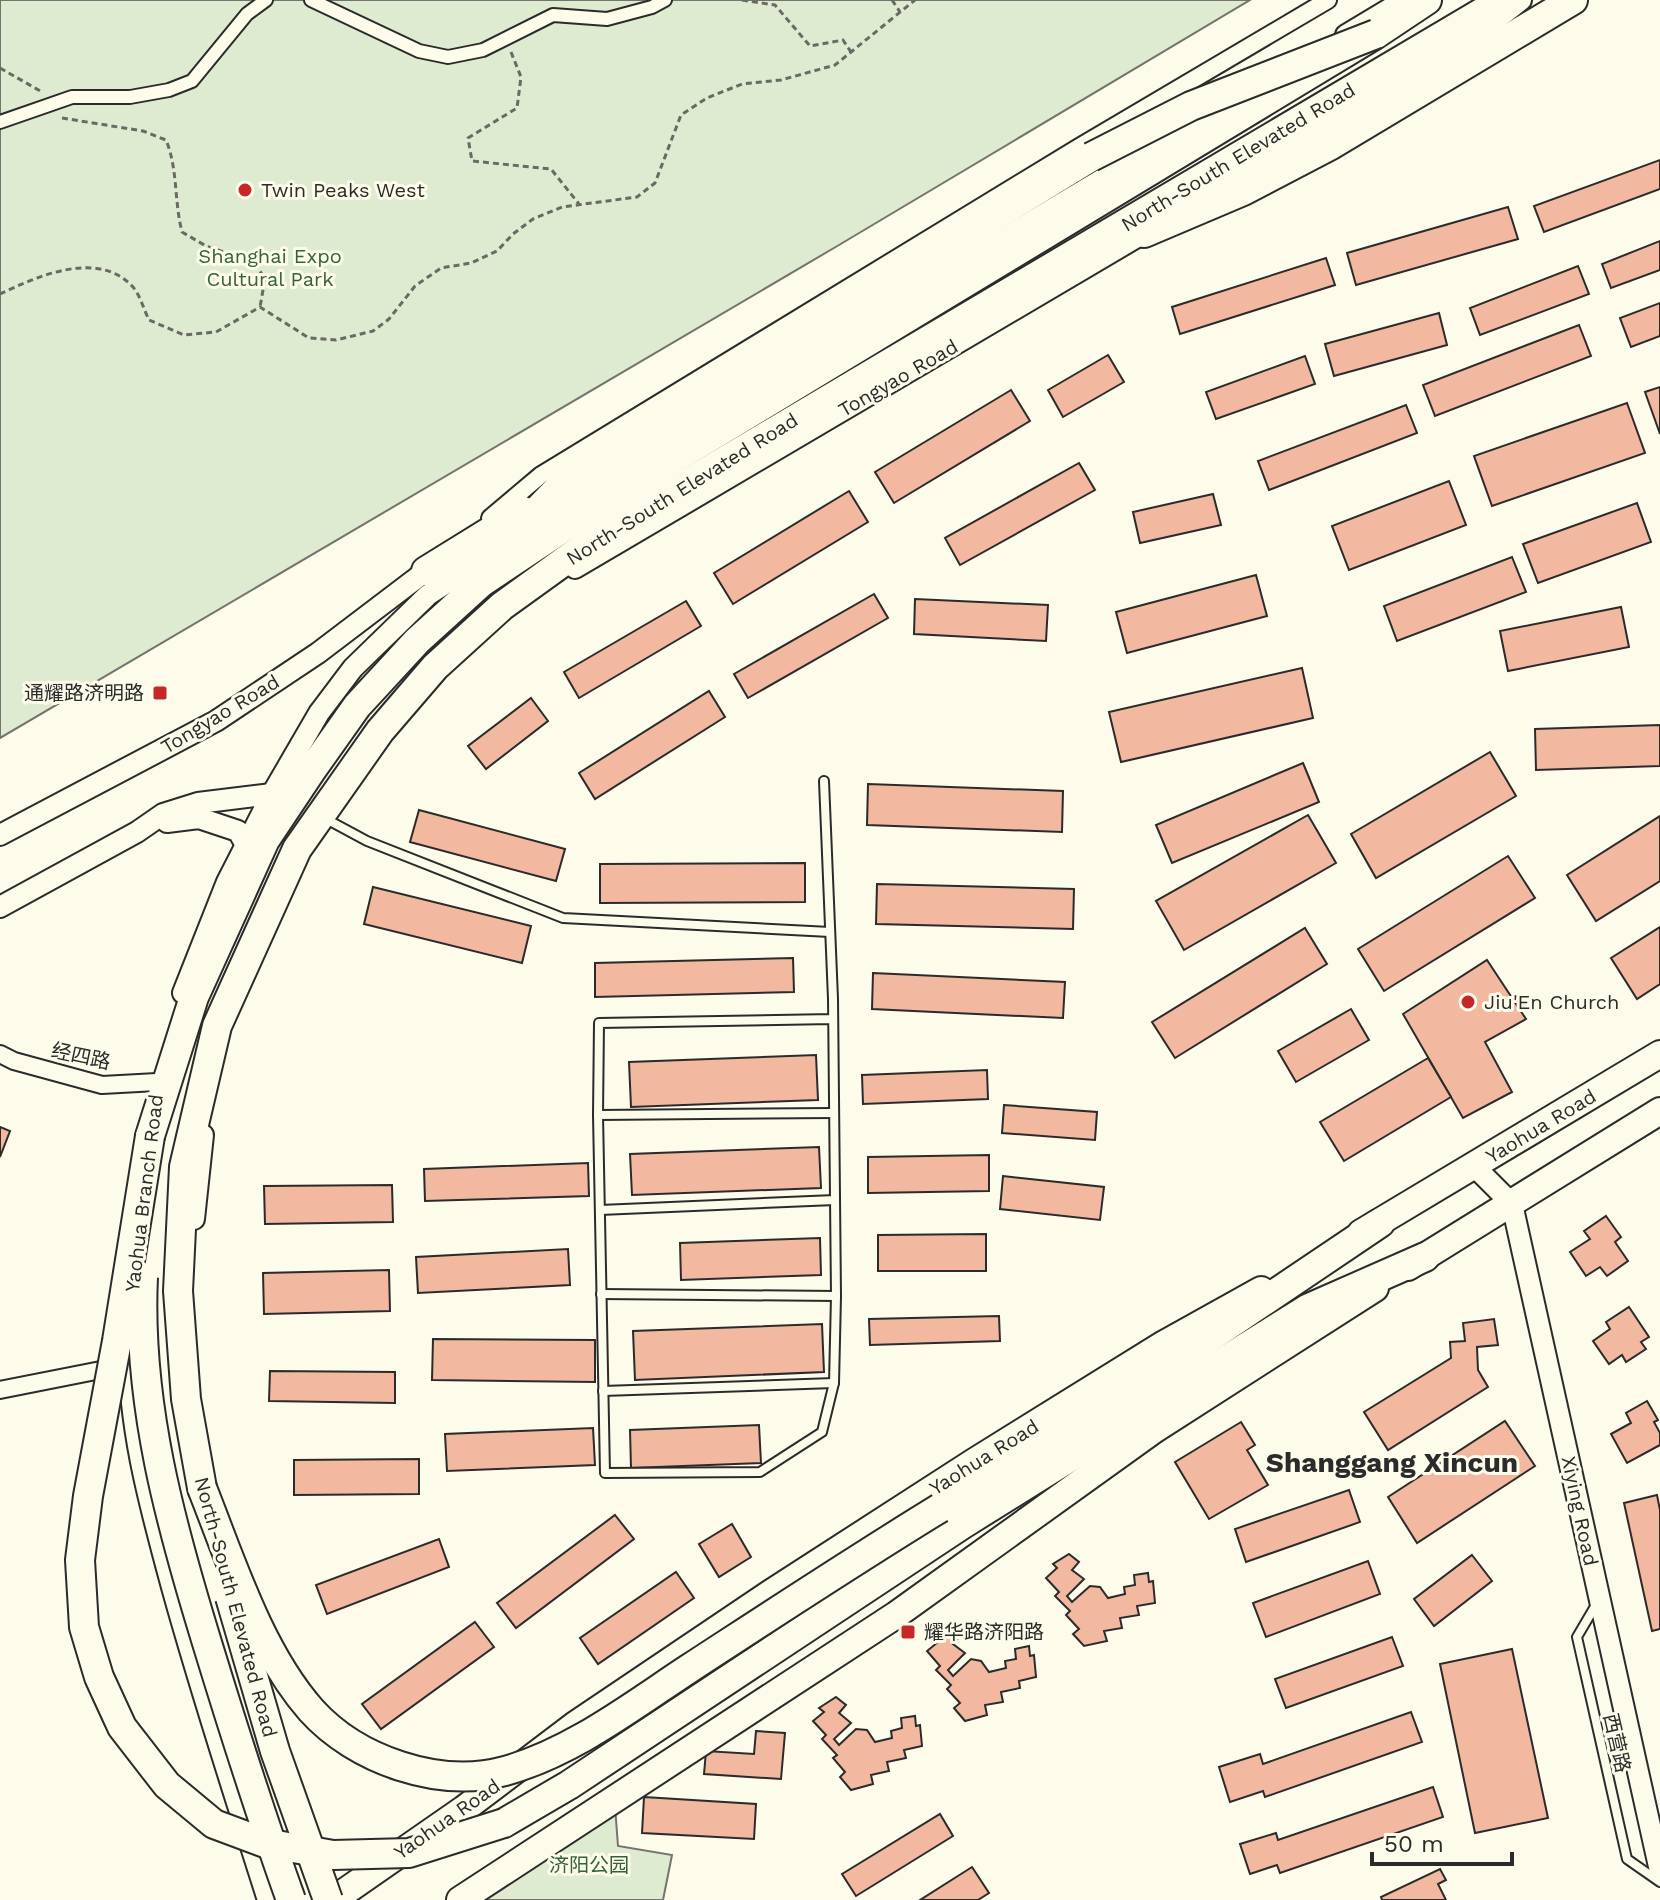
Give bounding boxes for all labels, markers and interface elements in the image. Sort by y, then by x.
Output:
street label: North-South Elevated Road [1117,78,1359,236]
place label: Twin Peaks West [261,178,426,202]
marker: Twin Peaks West [236,181,254,199]
park label: Shanghai Expo Cultural Park [198,244,342,291]
street label: Tongyao Road [834,334,962,422]
street label: North-South Elevated Road [562,408,802,570]
street label: Tongyao Road [156,669,284,759]
place label: 通耀路济明路 [24,681,144,705]
marker: 通耀路济明路 [151,684,169,702]
place label: Jiu'En Church [1484,990,1619,1014]
marker: Jiu'En Church [1459,993,1477,1011]
street label: 经四路 [49,1038,113,1074]
street label: Yaohua Road [1482,1084,1600,1168]
street label: Yaohua Branch Road [120,1093,168,1293]
street label: Yaohua Road [925,1414,1043,1500]
district label: Shanggang Xincun [1266,1446,1518,1479]
street label: Xiying Road [1557,1454,1603,1568]
street label: North-South Elevated Road [190,1474,282,1740]
place label: 耀华路济阳路 [924,1620,1044,1644]
marker: 耀华路济阳路 [899,1623,917,1641]
street label: 西营路 [1599,1711,1635,1775]
street label: Yaohua Road [389,1774,505,1864]
scale bar [1372,1816,1512,1866]
text: 50 m [1384,1830,1444,1858]
park label: 济阳公园 [549,1853,629,1877]

